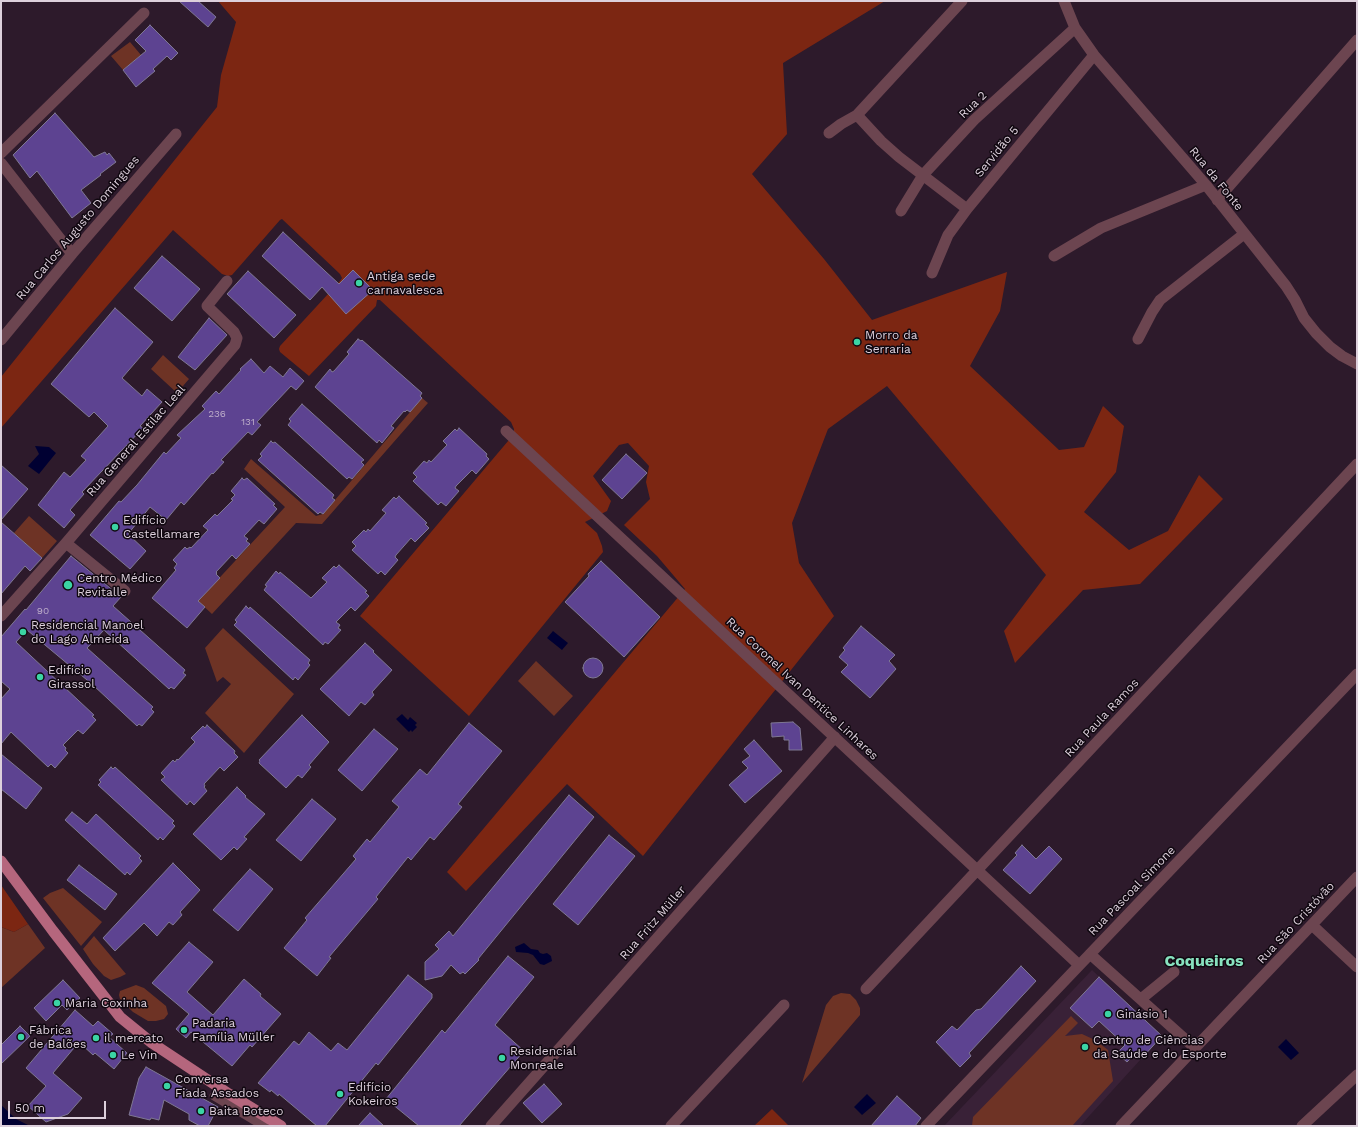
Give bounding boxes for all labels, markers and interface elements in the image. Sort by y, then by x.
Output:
street label: Rua 2 [956,88,990,122]
street label: Servidão 5 [972,124,1022,180]
street label: Rua da Fonte [1186,144,1246,214]
street label: Rua Carlos Augusto Domingues [13,153,143,303]
place label: Antiga sede carnavalesca [367,269,443,297]
marker: Antiga sede carnavalesca [354,278,364,288]
place label: Morro da Serraria [865,328,918,356]
marker: Morro da Serraria [852,337,862,347]
street label: Rua General Estilac Leal [84,382,188,500]
house number: 236 [208,408,226,420]
house number: 131 [241,416,255,428]
place label: Edifício Castellamare [123,513,200,541]
marker: Edifício Castellamare [110,522,120,532]
place label: Centro Médico Revitalle [77,571,162,599]
marker: Centro Médico Revitalle [62,579,74,591]
house number: 90 [37,605,49,617]
street label: Rua Coronel Ivan Dentice Linhares [723,615,881,763]
place label: Residencial Manoel do Lago Almeida [31,618,144,646]
marker: Residencial Manoel do Lago Almeida [18,627,28,637]
place label: Edifício Girassol [48,663,95,691]
marker: Edifício Girassol [35,672,45,682]
street label: Rua Paula Ramos [1062,676,1142,760]
street label: Rua Pascoal Simone [1086,843,1178,939]
street label: Rua São Cristóvão [1254,879,1338,967]
street label: Rua Fritz Müller [617,883,689,963]
district label: Coqueiros [1164,951,1244,971]
place label: Maria Coxinha [65,996,147,1010]
marker: Maria Coxinha [52,998,62,1008]
place label: Ginásio 1 [1116,1007,1168,1021]
marker: Ginásio 1 [1103,1009,1113,1019]
place label: Padaria Família Müller [192,1016,275,1044]
place label: Fábrica de Balões [29,1023,86,1051]
marker: Padaria Família Müller [179,1025,189,1035]
place label: il mercato [104,1031,164,1045]
marker: Fábrica de Balões [16,1032,26,1042]
marker: il mercato [91,1033,101,1043]
place label: Centro de Ciências da Saúde e do Esporte [1093,1033,1227,1061]
marker: Centro de Ciências da Saúde e do Esporte [1080,1042,1090,1052]
place label: Residencial Monreale [510,1044,576,1072]
place label: Le Vin [121,1048,157,1062]
marker: Le Vin [108,1050,118,1060]
marker: Residencial Monreale [497,1053,507,1063]
place label: Conversa Fiada Assados [175,1072,259,1100]
place label: Edifício Kokeiros [348,1080,397,1108]
marker: Conversa Fiada Assados [162,1081,172,1091]
marker: Edifício Kokeiros [335,1089,345,1099]
scale bar [10,1093,108,1119]
text: 50 m [15,1101,45,1115]
place label: Baita Boteco [209,1104,284,1118]
marker: Baita Boteco [196,1106,206,1116]

